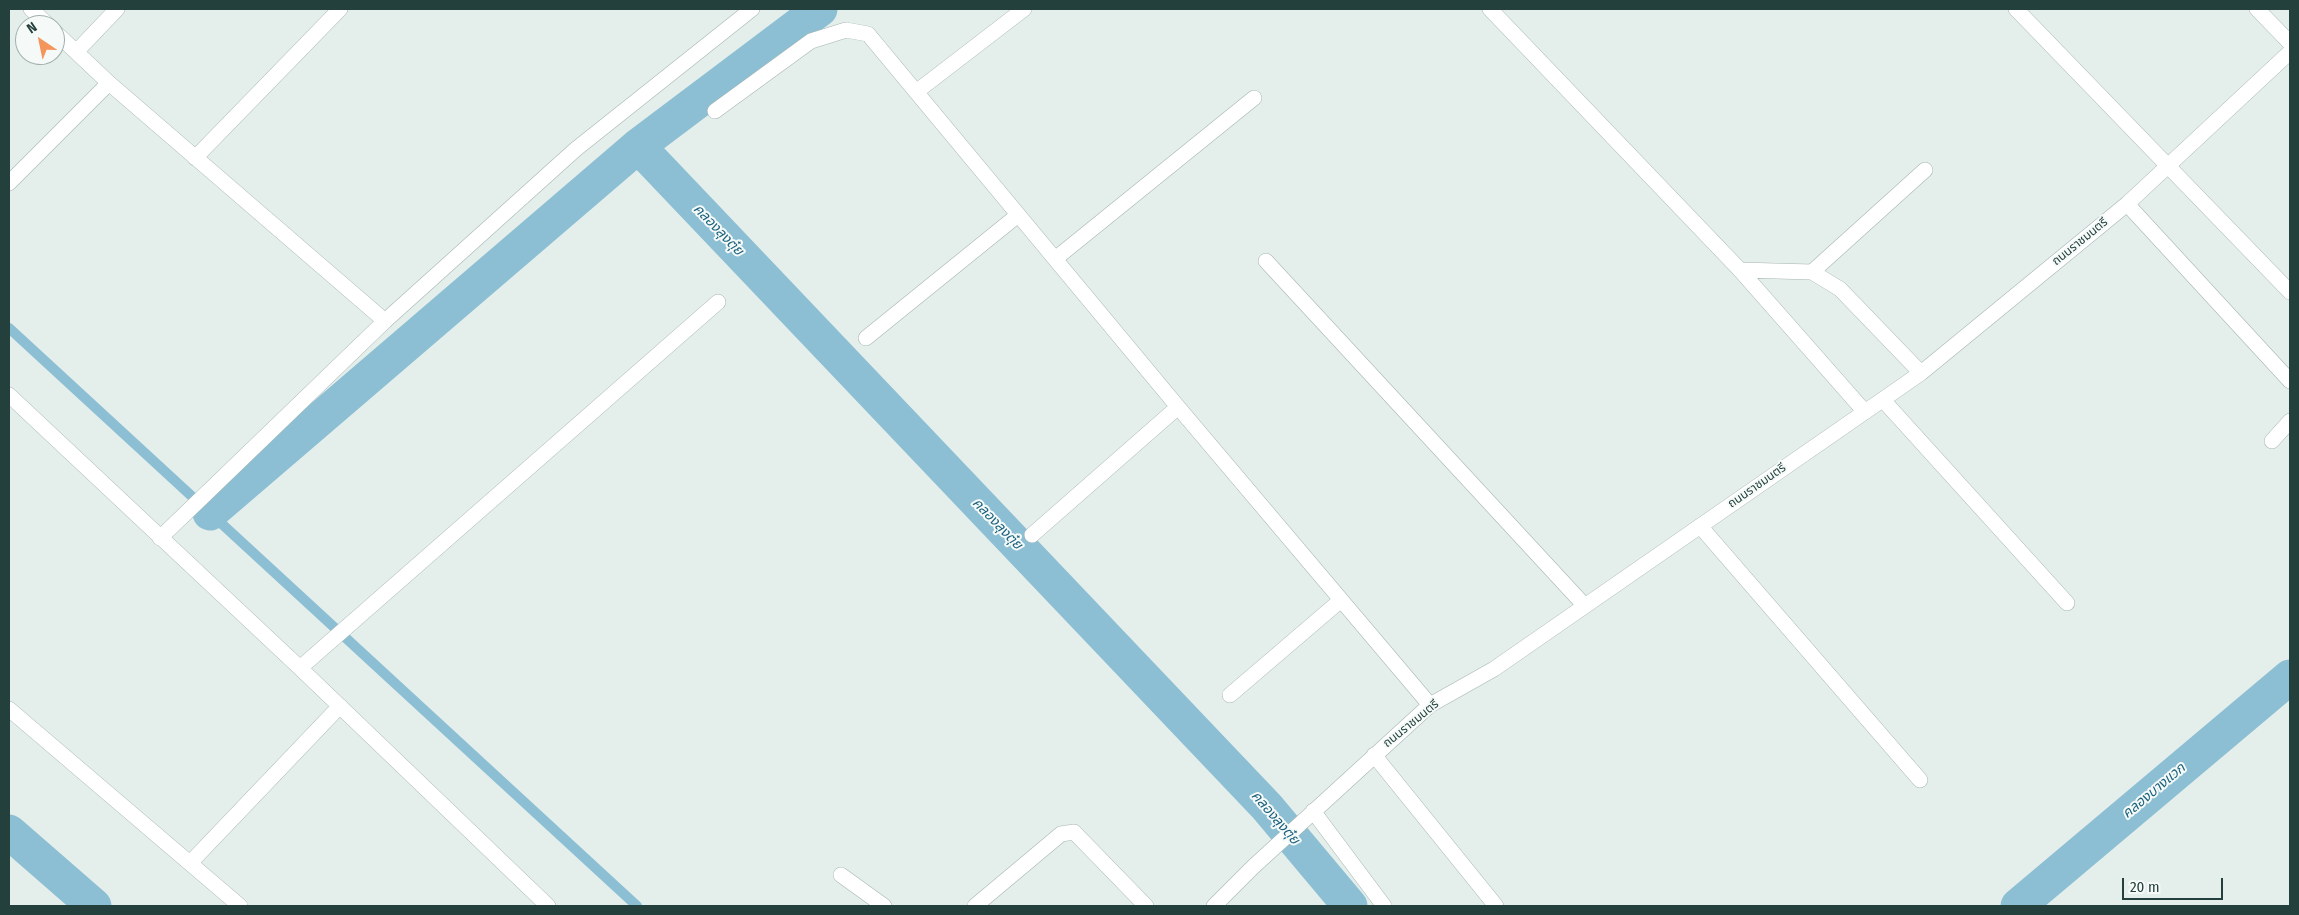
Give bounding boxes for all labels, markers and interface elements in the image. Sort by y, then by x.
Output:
north arrow [15,15,65,65]
text: N [24,19,40,37]
water label: คลองลุงตุ๋ย [689,201,747,259]
street label: ถนนราชมนตรี [2049,215,2111,269]
street label: ถนนราชมนตรี [1725,461,1789,511]
water label: คลองลุงตุ๋ย [968,495,1026,553]
street label: ถนนราชมนตรี [1380,697,1442,751]
water label: คลองบางแวก [2119,760,2189,822]
water label: คลองลุงตุ๋ย [1247,788,1303,848]
scale bar [2124,868,2225,900]
text: 20 m [2130,878,2160,896]

